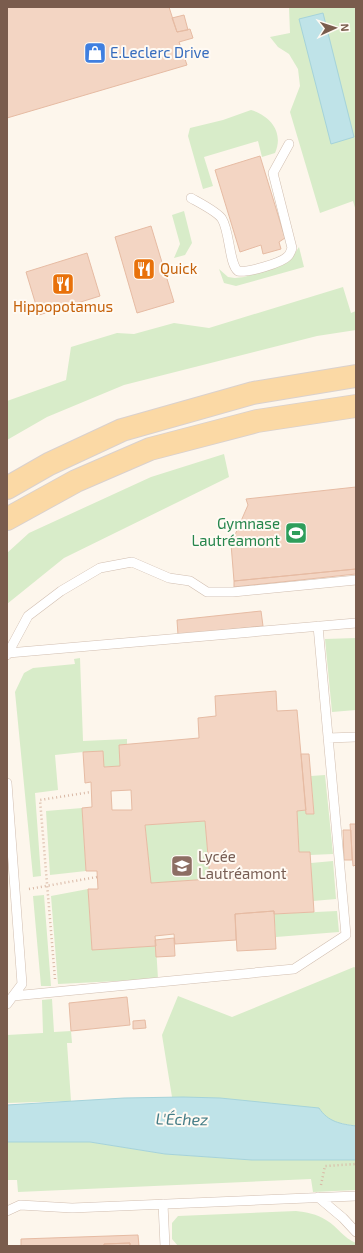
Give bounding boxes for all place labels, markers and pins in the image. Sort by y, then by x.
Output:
shop icon: E.Leclerc Drive [82,40,108,66]
place label: E.Leclerc Drive [110,43,210,61]
restaurant icon: Quick [131,256,157,282]
place label: Quick [160,259,198,278]
restaurant icon: Hippopotamus [50,271,76,297]
place label: Hippopotamus [13,297,113,315]
place label: Gymnase Lautréamont [192,514,280,549]
sports icon: Gymnase Lautréamont [283,520,309,546]
place label: Lycée Lautréamont [198,847,287,882]
school or university icon: Lycée Lautréamont [169,853,195,879]

